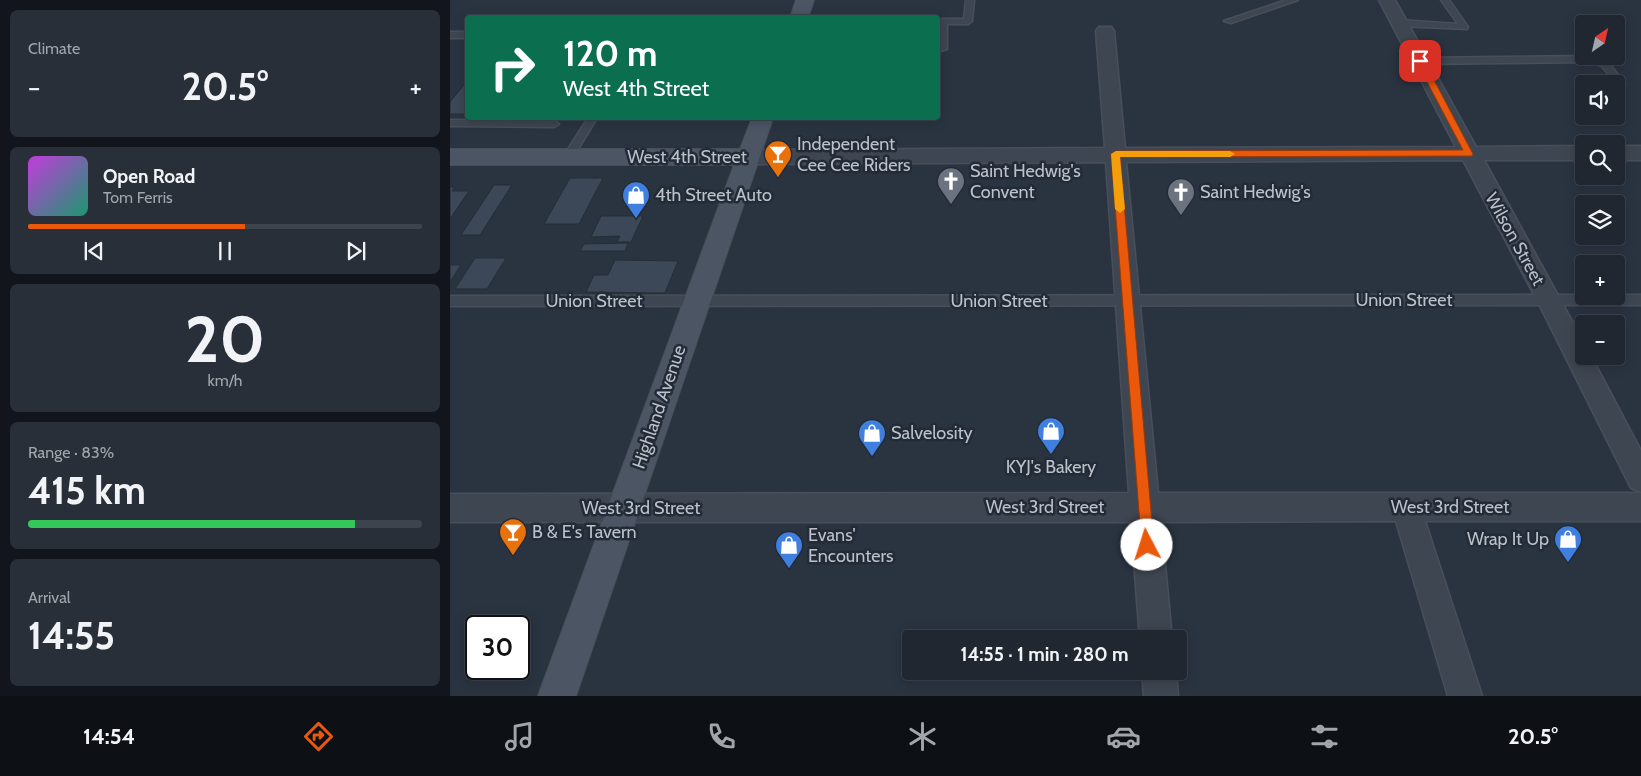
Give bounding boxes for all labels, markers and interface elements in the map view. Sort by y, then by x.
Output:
north arrow [1575,15,1625,65]
map controls [1575,15,1625,365]
text: 120 m [563,32,657,75]
icon: right [480,35,545,100]
text: Climate [28,39,80,58]
pin [1399,40,1441,82]
icon: arrive [1406,47,1434,75]
text: 20.5° [182,63,268,110]
text: − [28,70,40,104]
text: + [410,70,422,104]
text: West 4th Street [563,75,709,102]
button: sound [1575,75,1625,125]
place label: Independent Cee Cee Riders [797,133,911,176]
button: search [1575,135,1625,185]
bar icon: Independent Cee Cee Riders [763,139,793,178]
street label: West 4th Street [627,146,747,168]
place label: Saint Hedwig's Convent [970,160,1081,203]
text: Open Road [103,165,195,188]
church icon: Saint Hedwig's Convent [936,166,966,205]
church icon: Saint Hedwig's [1166,177,1196,216]
shop icon: 4th Street Auto [621,180,651,219]
place label: Saint Hedwig's [1200,181,1311,203]
place label: 4th Street Auto [655,184,772,206]
text: Tom Ferris [103,188,173,207]
street label: Wilson Street [1480,189,1550,289]
button: layers [1575,195,1625,245]
icon: previous [80,237,108,265]
icon: pause [211,237,239,265]
icon: next [342,237,370,265]
button: + [1575,255,1625,305]
street label: Union Street [1356,289,1452,311]
street label: Union Street [546,290,642,312]
street label: Union Street [951,290,1047,312]
text: 20 [185,299,265,378]
button: − [1575,315,1625,365]
street label: Highland Avenue [628,342,690,472]
text: km/h [207,371,243,390]
shop icon: KYJ's Bakery [1036,416,1066,455]
shop icon: Salvelosity [857,418,887,457]
place label: Salvelosity [891,422,973,444]
text: Range · 83% [28,443,114,462]
place label: KYJ's Bakery [1006,456,1096,478]
text: 415 km [28,467,146,514]
street label: West 3rd Street [986,496,1104,518]
street label: West 3rd Street [1391,496,1509,518]
street label: West 3rd Street [582,497,700,519]
bar icon: B & E's Tavern [498,517,528,556]
position arrow [1120,518,1172,570]
place label: B & E's Tavern [532,521,637,543]
place label: Evans' Encounters [808,524,894,567]
shop icon: Wrap It Up [1553,524,1583,563]
place label: Wrap It Up [1467,528,1549,550]
shop icon: Evans' Encounters [774,530,804,569]
text: Arrival [28,588,71,607]
text: 14:55 [28,612,115,659]
speed limit sign: 30 [465,615,530,680]
text: 14:55 · 1 min · 280 m [961,643,1128,666]
icon: directions [301,719,336,754]
icon: music [502,719,537,754]
icon: phone [704,719,739,754]
icon: climate [905,719,940,754]
icon: car [1106,719,1141,754]
icon: filters [1307,719,1342,754]
text: 14:54 [83,723,135,750]
text: 20.5° [1508,723,1558,750]

